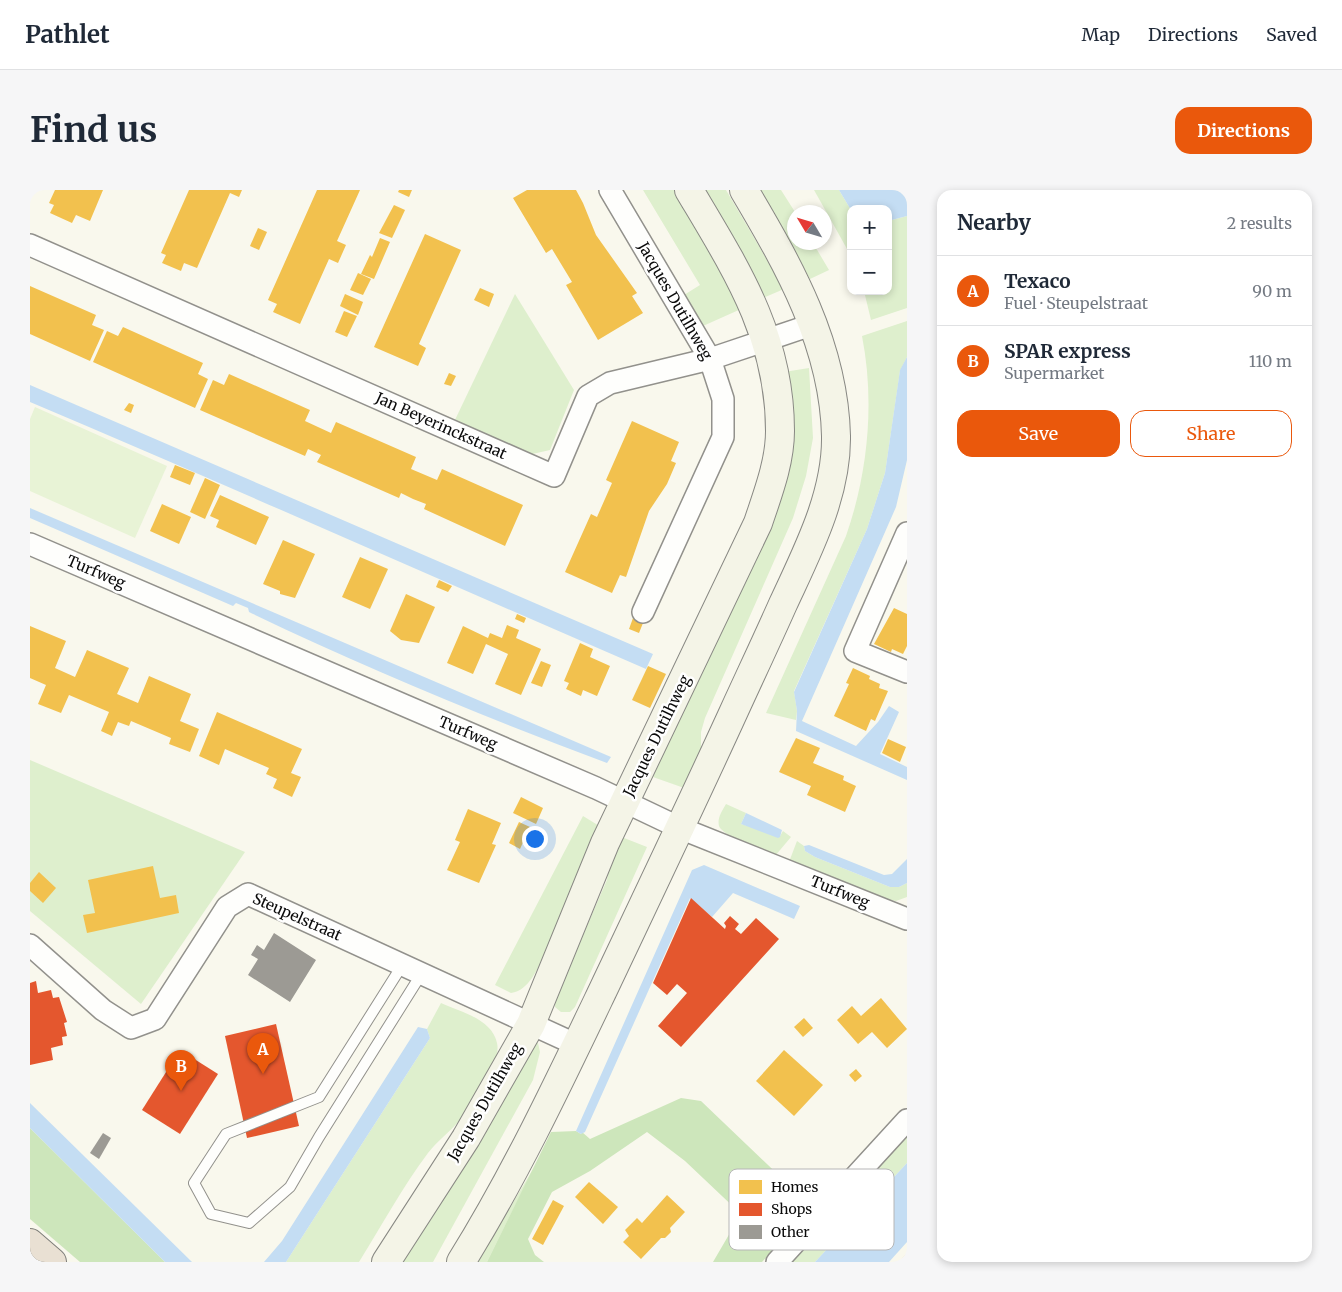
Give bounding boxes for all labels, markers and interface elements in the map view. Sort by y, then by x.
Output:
text: Pathlet [25,19,110,50]
text: Map [1082,23,1120,46]
text: Directions [1148,23,1238,46]
text: Saved [1266,23,1317,46]
button: Directions [1175,107,1312,154]
text: Find us [30,108,157,152]
north arrow [787,205,832,250]
map controls [847,205,892,295]
button: + [847,205,892,250]
text: Nearby [957,209,1031,236]
text: 2 results [1227,213,1292,233]
street label: Jacques Dutilhweg [633,238,717,363]
button: − [847,250,892,295]
text: Texaco [1004,269,1071,293]
text: A [967,281,979,301]
text: 90 m [1252,281,1292,301]
text: Fuel · Steupelstraat [1004,293,1148,313]
text: SPAR express [1004,339,1131,363]
text: B [967,351,979,371]
text: 110 m [1249,351,1292,371]
text: Supermarket [1004,363,1105,383]
street label: Jan Beyerinckstraat [372,388,510,463]
button: Save [957,410,1120,457]
button: Share [1130,410,1292,457]
street label: Turfweg [64,551,129,592]
street label: Jacques Dutilhweg [618,672,694,801]
street label: Turfweg [436,712,501,753]
your location [522,826,548,852]
street label: Turfweg [808,871,873,912]
street label: Steupelstraat [250,888,345,945]
pin: A [247,1033,279,1074]
street label: Jacques Dutilhweg [443,1039,526,1165]
pin: B [165,1050,197,1091]
legend [729,1169,894,1250]
text: Homes [771,1178,818,1196]
text: Shops [771,1200,812,1218]
text: Other [771,1223,810,1241]

